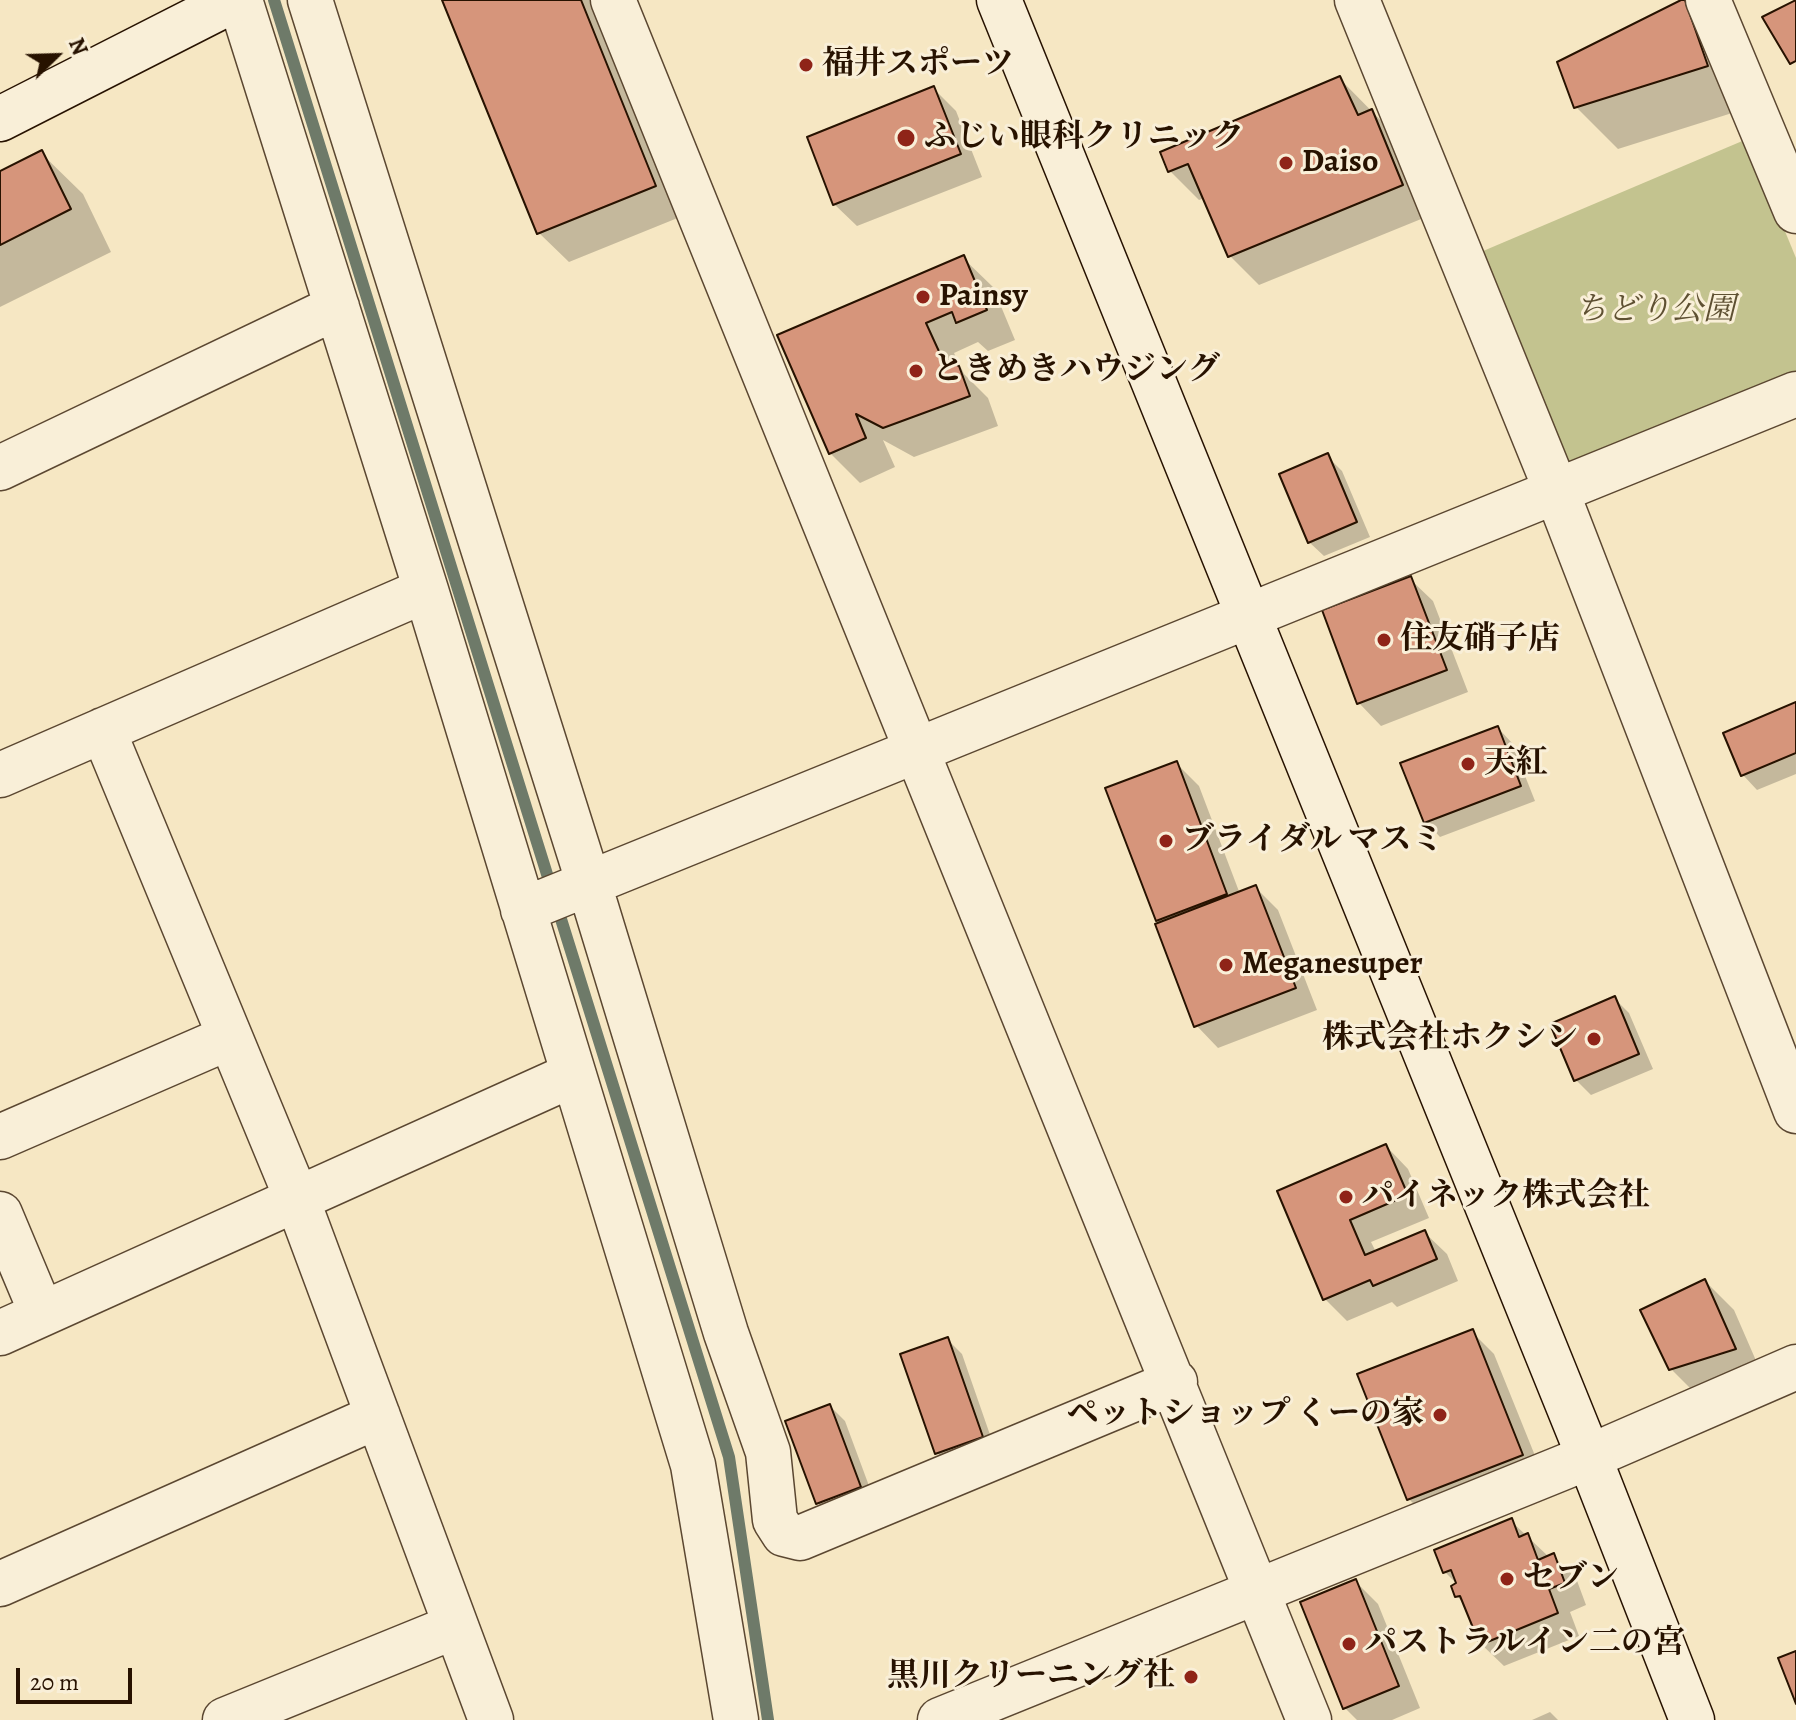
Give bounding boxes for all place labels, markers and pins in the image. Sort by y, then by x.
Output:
place label: 福井スポーツ [822,46,1014,84]
marker: 福井スポーツ [797,56,815,74]
place label: ふじい眼科クリニック [924,119,1244,157]
marker: ふじい眼科クリニック [895,127,917,149]
place label: Daiso [1302,144,1378,182]
marker: Daiso [1277,154,1295,172]
place label: Painsy [939,278,1027,316]
marker: Painsy [914,288,932,306]
place label: ときめきハウジング [932,352,1220,390]
marker: ときめきハウジング [907,362,925,380]
place label: 住友硝子店 [1400,621,1560,659]
marker: 住友硝子店 [1375,631,1393,649]
place label: 天紅 [1484,745,1548,783]
marker: 天紅 [1459,755,1477,773]
place label: ブライダル マスミ [1182,822,1444,860]
marker: ブライダル マスミ [1157,832,1175,850]
place label: Meganesuper [1242,946,1423,984]
marker: Meganesuper [1217,956,1235,974]
place label: 株式会社ホクシン [1322,1020,1578,1058]
marker: 株式会社ホクシン [1585,1030,1603,1048]
place label: パイネック株式会社 [1362,1178,1650,1216]
marker: パイネック株式会社 [1337,1188,1355,1206]
place label: ペットショップ くーの家 [1066,1396,1424,1434]
marker: ペットショップ くーの家 [1431,1406,1449,1424]
place label: セブン [1523,1560,1619,1598]
marker: セブン [1498,1570,1516,1588]
place label: パストラルイン二の宮 [1365,1625,1685,1663]
marker: パストラルイン二の宮 [1340,1635,1358,1653]
place label: 黒川クリーニング社 [887,1658,1175,1696]
marker: 黒川クリーニング社 [1182,1668,1200,1686]

